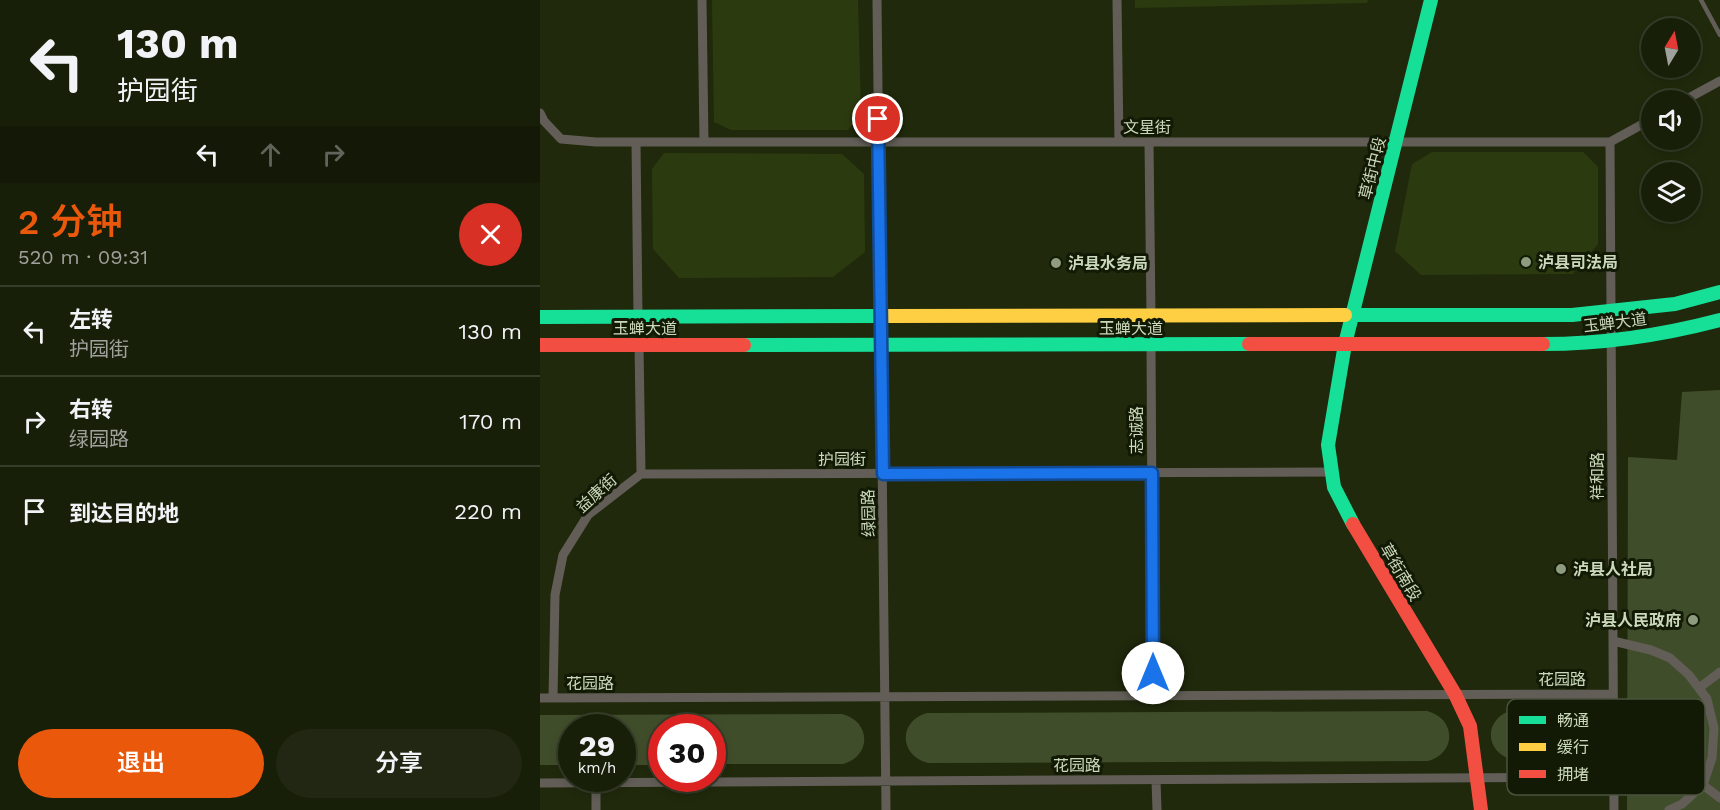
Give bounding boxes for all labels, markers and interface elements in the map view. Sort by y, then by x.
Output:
north arrow [1641,18,1701,78]
map controls [1641,18,1701,222]
text: 130 m [117,19,239,68]
icon: left [18,24,96,102]
text: 护园街 [117,75,198,107]
button: sound [1641,90,1701,150]
pin [852,93,903,144]
icon: arrive [861,102,894,135]
street label: 文星街 [1123,118,1171,137]
street label: 草街中段 [1356,135,1389,201]
icon: left [191,138,224,171]
icon: ahead [254,138,287,171]
icon: right [317,138,350,171]
button: layers [1641,162,1701,222]
text: 2 分钟 [18,201,122,243]
button: close [459,203,522,266]
text: 520 m · 09:31 [18,245,148,269]
place label: 泸县司法局 [1538,253,1618,272]
place label: 泸县水务局 [1068,254,1148,273]
marker: 泸县司法局 [1519,255,1533,269]
marker: 泸县水务局 [1049,256,1063,270]
text: 左转 [69,307,113,332]
street label: 玉蝉大道 [1582,309,1648,336]
icon: left [18,315,51,348]
text: 130 m [458,319,522,344]
street label: 玉蝉大道 [613,319,677,338]
street label: 玉蝉大道 [1099,319,1163,338]
text: 护园街 [69,337,129,361]
text: 右转 [69,397,113,422]
icon: right [18,405,51,438]
street label: 志诚路 [1127,406,1146,454]
text: 170 m [459,409,522,434]
text: 绿园路 [69,427,129,451]
street label: 护园街 [818,450,866,469]
street label: 祥和路 [1588,452,1607,500]
street label: 益康街 [572,470,621,516]
street label: 绿园路 [859,489,878,537]
icon: arrive [18,495,51,528]
text: 220 m [454,499,522,524]
text: 到达目的地 [69,501,179,526]
street label: 草街南段 [1376,540,1425,605]
place label: 泸县人社局 [1573,560,1653,579]
marker: 泸县人社局 [1554,562,1568,576]
place label: 泸县人民政府 [1585,611,1681,630]
marker: 泸县人民政府 [1686,613,1700,627]
position arrow [1121,641,1185,705]
street label: 花园路 [1538,670,1586,689]
street label: 花园路 [566,674,614,693]
legend [1507,699,1705,795]
text: 畅通 [1557,711,1589,730]
speed limit sign: 30 [648,714,726,792]
text: 29 [579,728,615,763]
button: 退出 [18,729,264,798]
button: 分享 [276,729,522,798]
text: 缓行 [1557,738,1589,757]
street label: 花园路 [1053,756,1101,775]
text: km/h [578,759,616,777]
text: 拥堵 [1557,765,1589,784]

